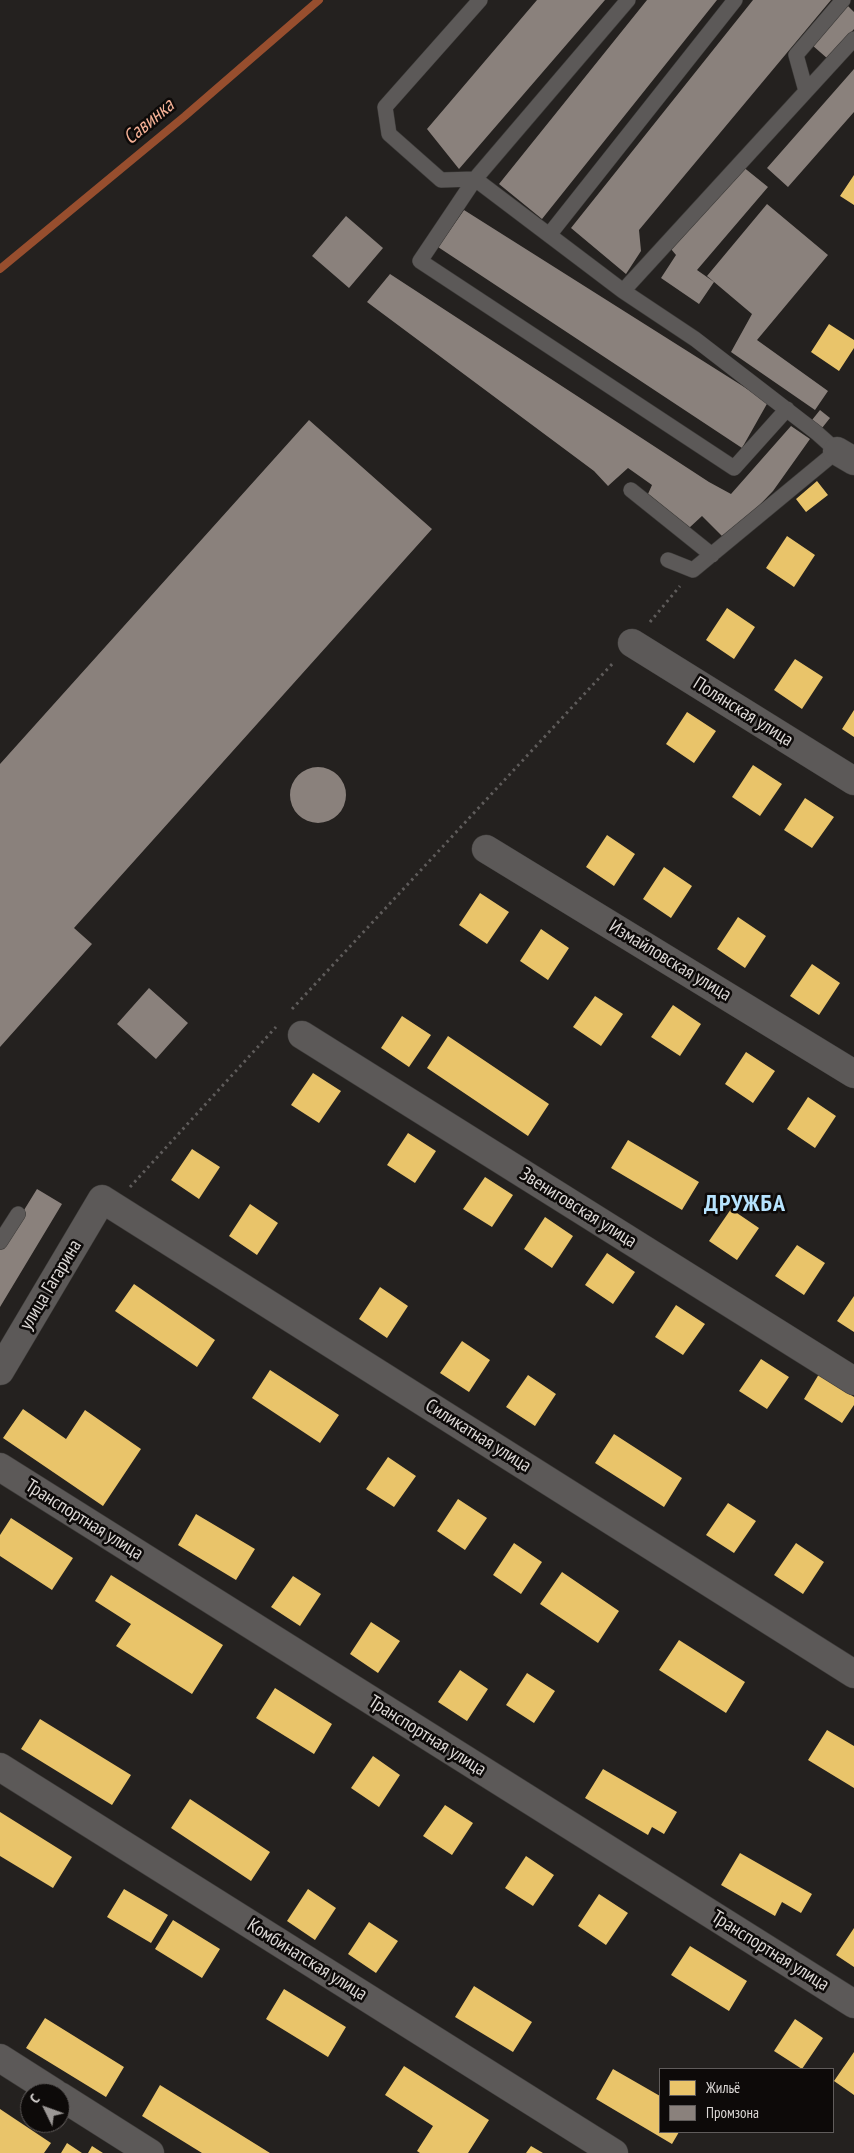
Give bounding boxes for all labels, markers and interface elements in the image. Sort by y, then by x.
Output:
water label: Савинка [119,94,179,150]
street label: Полянская улица [689,672,797,752]
street label: Измайловская улица [605,916,735,1006]
street label: Звениговская улица [515,1163,641,1253]
district label: ДРУЖБА [703,1190,787,1218]
street label: улица Гагарина [15,1236,87,1334]
street label: Силикатная улица [421,1394,535,1478]
street label: Транспортная улица [21,1475,147,1565]
street label: Транспортная улица [364,1691,490,1781]
street label: Транспортная улица [707,1906,833,1996]
street label: Комбинатская улица [243,1914,371,2006]
legend [659,2068,834,2133]
text: Жильё [706,2078,740,2097]
north arrow [20,2083,70,2133]
text: С [26,2090,43,2107]
text: Промзона [706,2103,759,2122]

